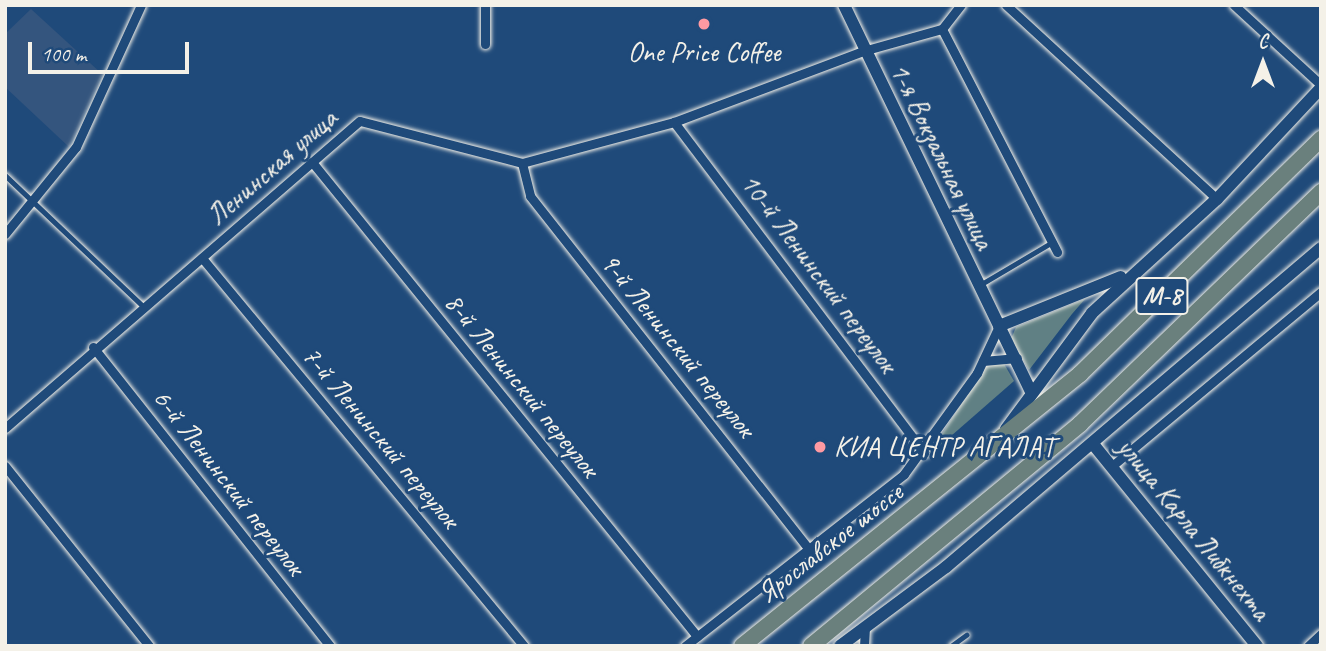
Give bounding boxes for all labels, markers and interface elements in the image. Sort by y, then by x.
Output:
marker: One Price Coffee [696,16,712,32]
scale bar [32,28,192,72]
north arrow [1228,28,1298,98]
text: С [1258,30,1268,54]
place label: One Price Coffee [628,35,780,69]
text: 100 m [41,41,86,67]
street label: 1-я Вокзальная улица [882,57,1002,255]
street label: Ленинская улица [199,101,345,233]
street label: 10-й Ленинский переулок [733,167,905,379]
street label: 9-й Ленинский переулок [593,246,763,444]
road number: М-8 [1134,274,1190,318]
street label: 8-й Ленинский переулок [437,286,607,484]
street label: 7-й Ленинский переулок [295,339,467,535]
street label: 6-й Ленинский переулок [146,382,312,582]
place label: КИА ЦЕНТР АГАЛАТ [834,430,1052,464]
street label: улица Карла Либкнехта [1109,430,1279,628]
marker: КИА ЦЕНТР АГАЛАТ [812,439,828,455]
street label: Ярославское шоссе [750,476,910,610]

